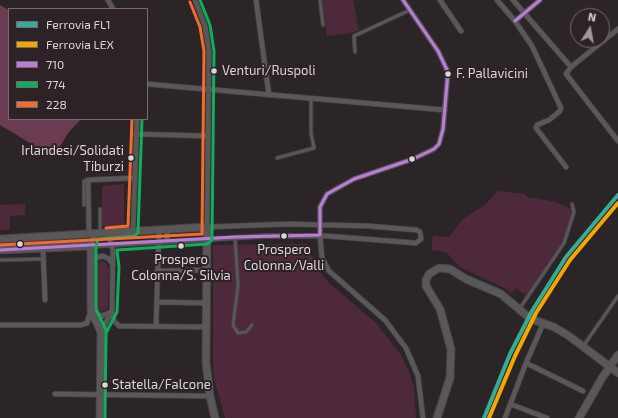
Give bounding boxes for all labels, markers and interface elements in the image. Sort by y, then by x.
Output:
legend [8,8,148,120]
north arrow [570,8,610,48]
text: N [587,10,597,24]
text: Ferrovia FL1 [46,17,110,31]
text: Ferrovia LEX [46,37,114,51]
text: 710 [46,57,64,71]
place label: Venturi/Ruspoli [222,63,316,79]
marker: Venturi/Ruspoli [209,66,219,76]
place label: F. Pallavicini [456,66,528,82]
marker: F. Pallavicini [443,69,453,79]
text: 774 [46,77,66,91]
text: 228 [46,97,67,111]
place label: Irlandesi/Solidati Tiburzi [21,143,124,174]
marker: Irlandesi/Solidati Tiburzi [126,153,136,163]
unlabelled marker [407,154,417,164]
marker: Prospero Colonna/Valli [279,231,289,241]
unlabelled marker [15,239,25,249]
marker: Prospero Colonna/S. Silvia [176,241,186,251]
place label: Prospero Colonna/Valli [244,242,324,273]
place label: Prospero Colonna/S. Silvia [131,252,231,283]
place label: Statella/Falcone [112,377,211,393]
marker: Statella/Falcone [100,380,110,390]

